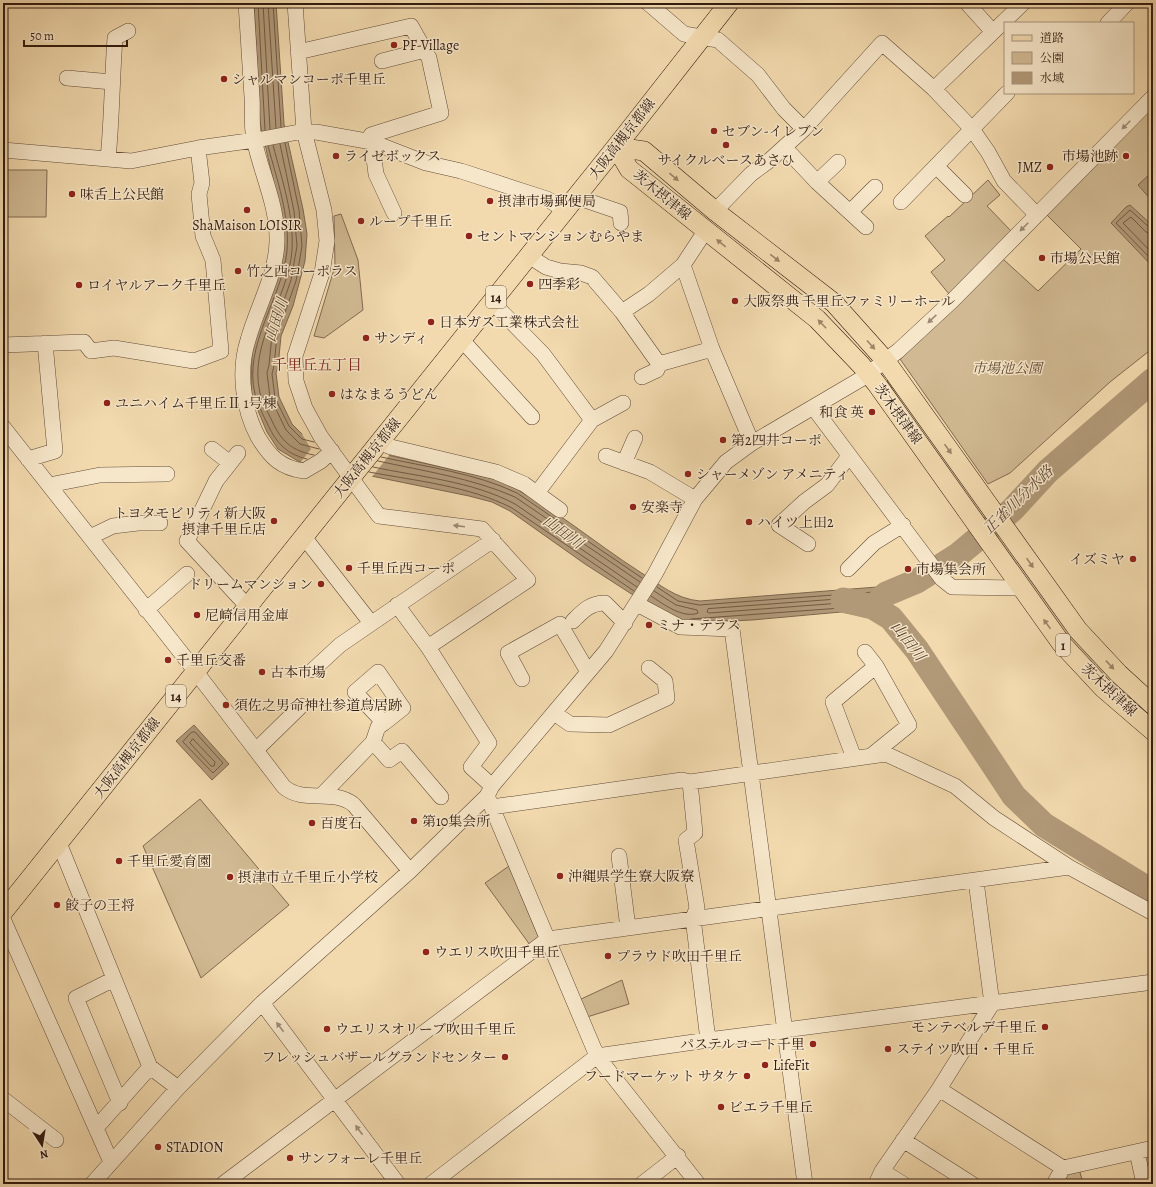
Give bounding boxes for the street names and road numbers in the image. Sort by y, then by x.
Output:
street label: 大阪高槻京都線 [584,95,660,183]
street label: 茨木摂津線 [629,166,695,224]
road number: 14 [486,286,506,308]
street label: 茨木摂津線 [870,380,926,448]
street label: 大阪高槻京都線 [329,414,405,502]
road number: 1 [1056,634,1070,656]
street label: 茨木摂津線 [1077,659,1141,721]
road number: 14 [166,685,186,707]
street label: 大阪高槻京都線 [89,714,165,802]

